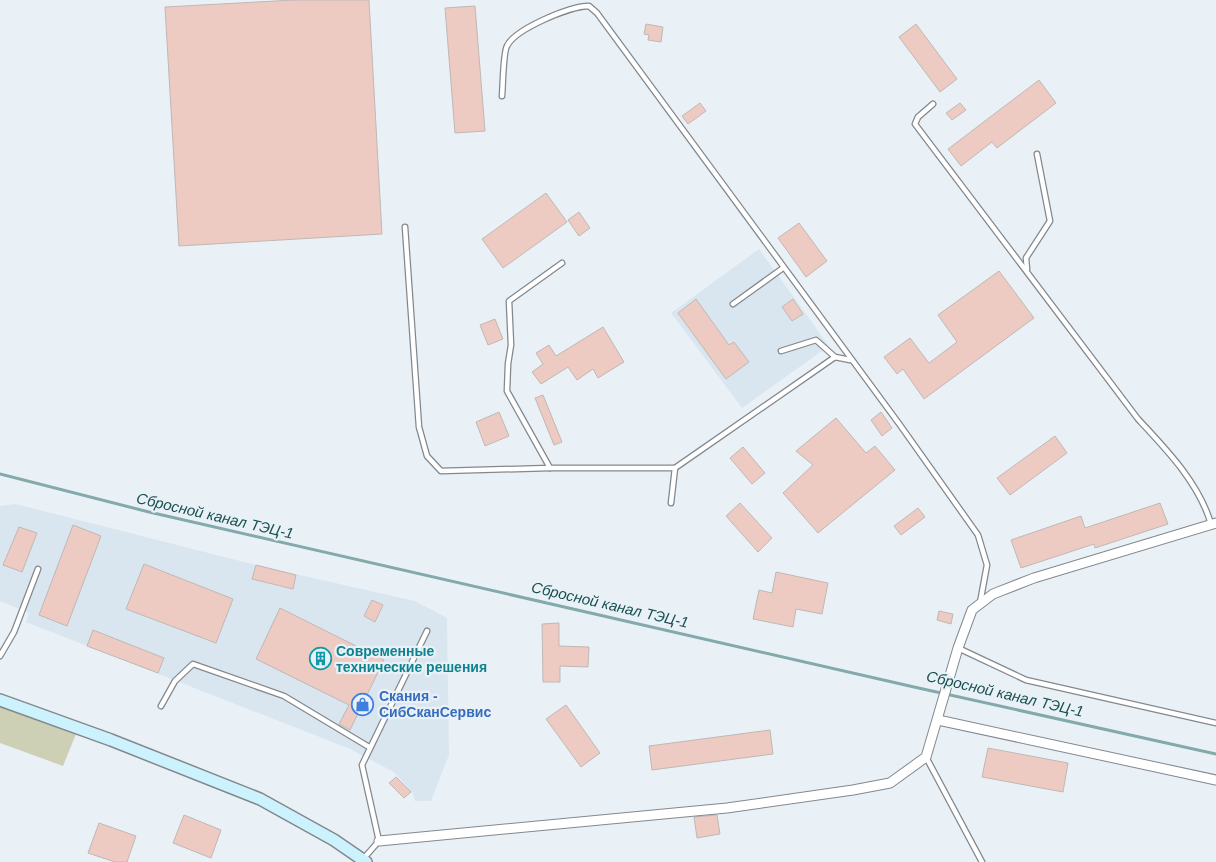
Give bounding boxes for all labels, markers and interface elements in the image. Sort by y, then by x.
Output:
water label: Сбросной канал ТЭЦ-1 [135,489,295,542]
water label: Сбросной канал ТЭЦ-1 [530,578,690,631]
place label: Современные технические решения [336,643,487,675]
building icon: Современные технические решения [308,647,332,671]
water label: Сбросной канал ТЭЦ-1 [925,667,1085,720]
place label: Скания - СибСканСервис [379,688,491,720]
shop icon: Скания - СибСканСервис [351,692,375,716]

